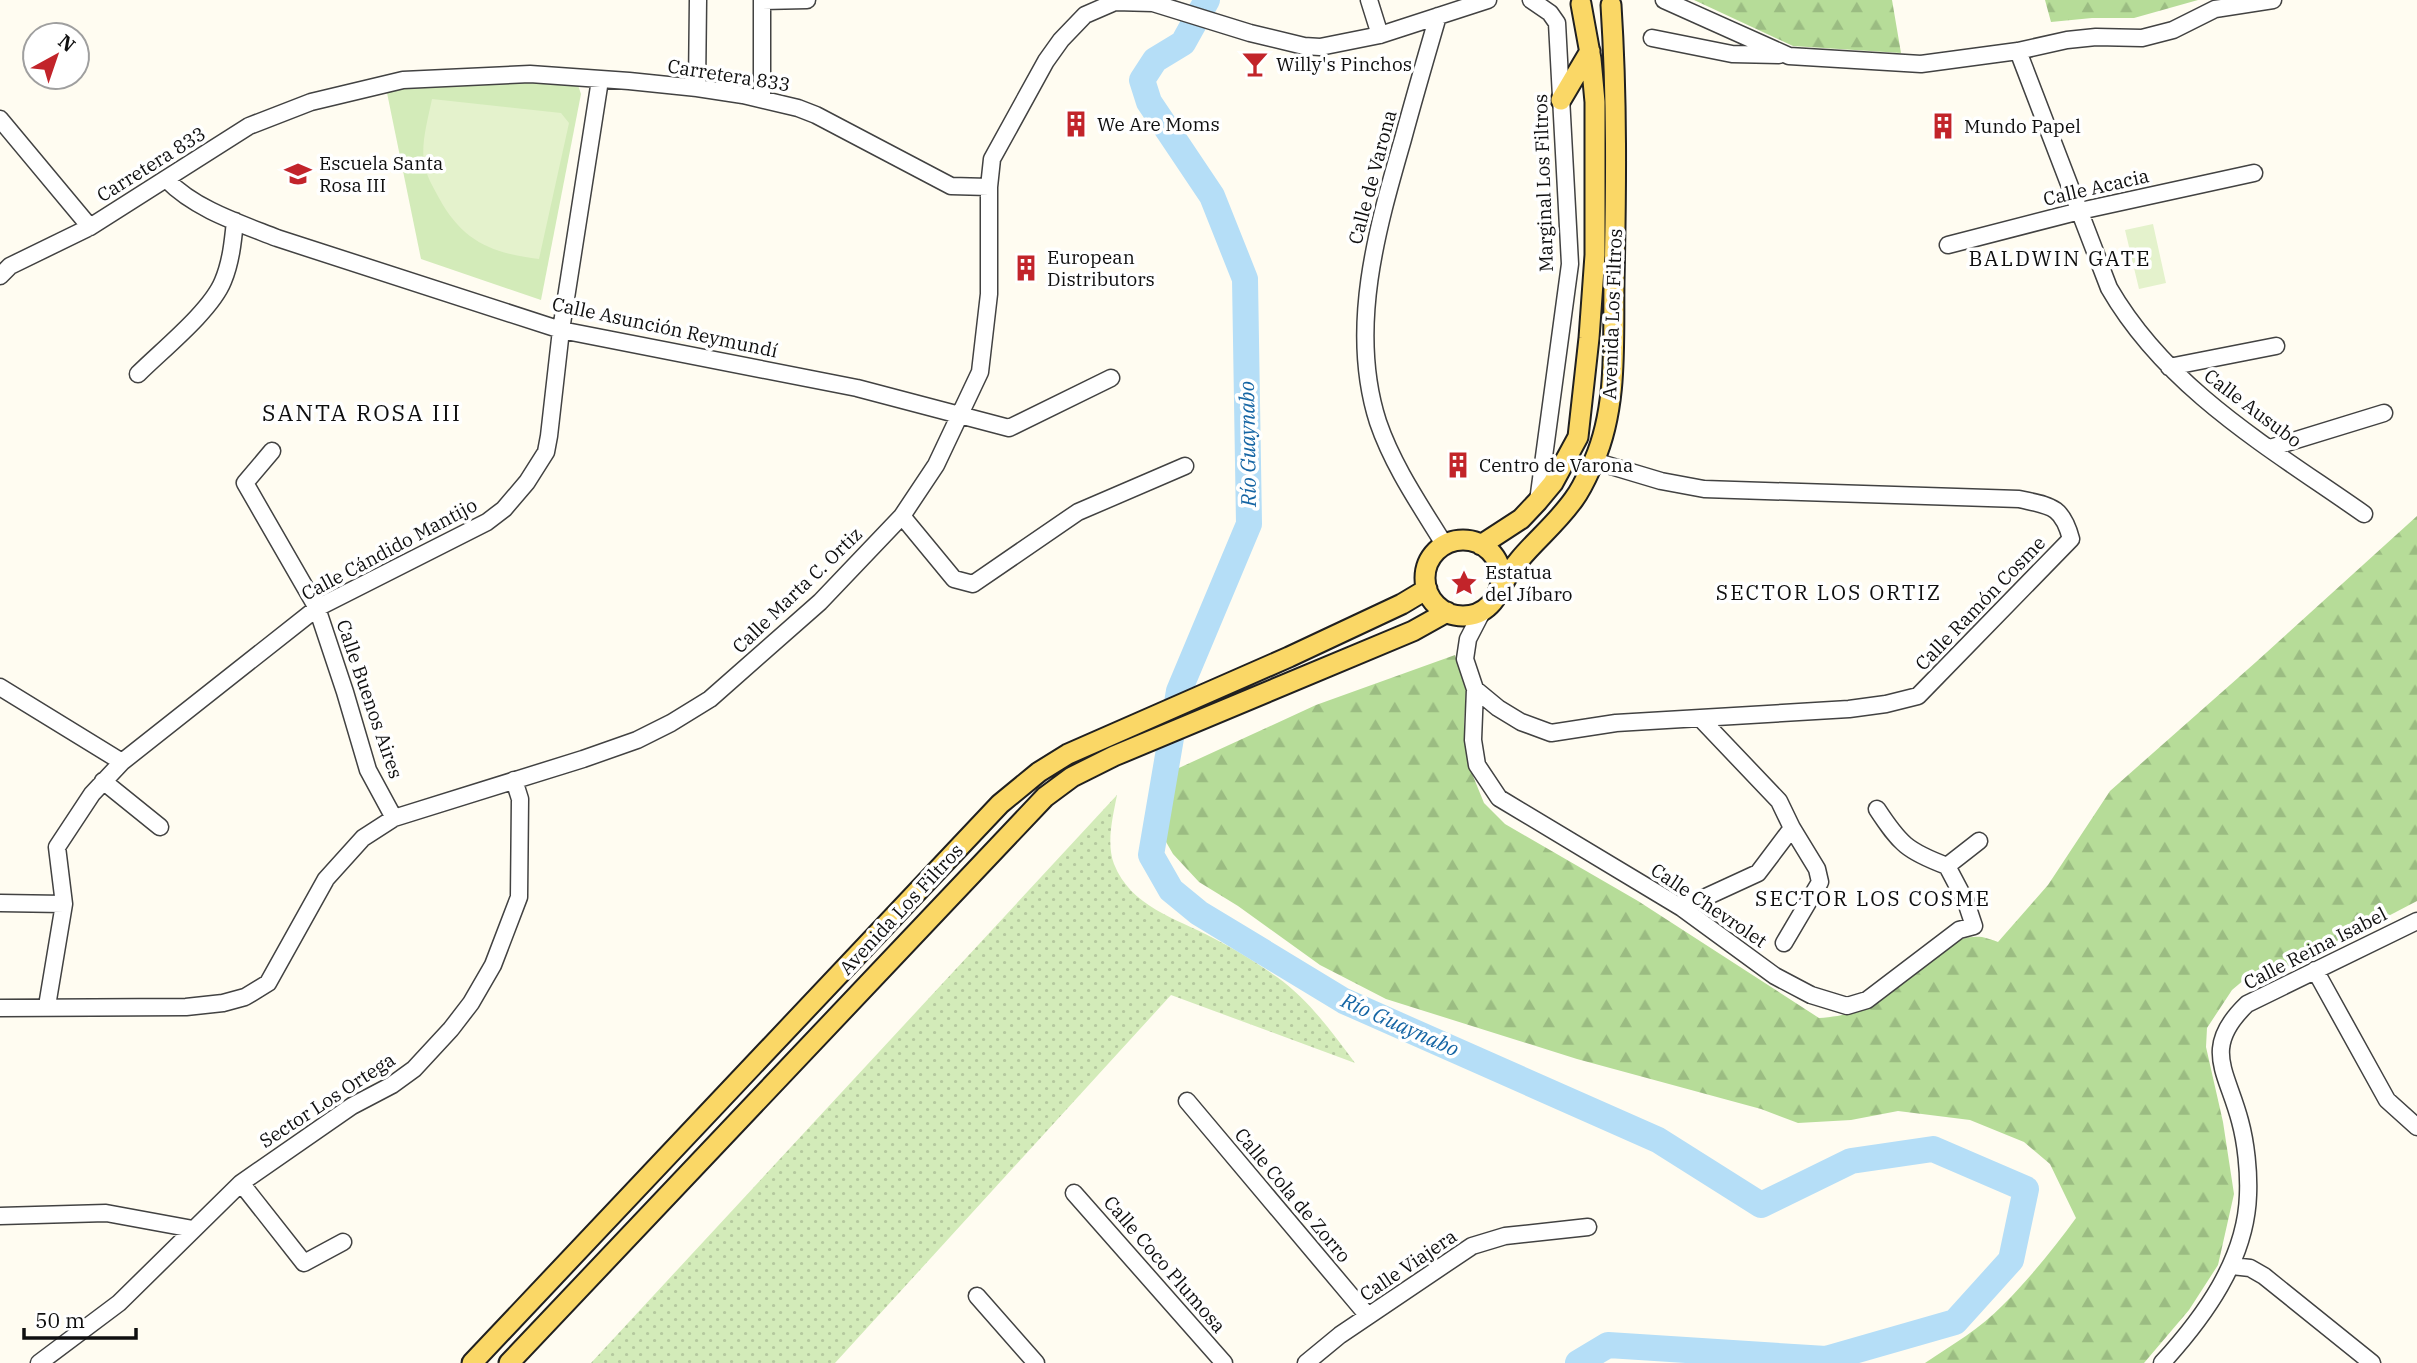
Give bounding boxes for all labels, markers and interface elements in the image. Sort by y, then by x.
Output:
north arrow [21,21,91,91]
text: N [53,29,80,57]
bar icon: Willy's Pinchos [1240,49,1270,79]
place label: Willy's Pinchos [1276,52,1412,76]
street label: Carretera 833 [666,53,792,97]
street label: Marginal Los Filtros [1528,94,1558,272]
street label: Calle de Varona [1343,107,1401,247]
building icon: We Are Moms [1061,109,1091,139]
building icon: Mundo Papel [1928,111,1958,141]
place label: We Are Moms [1097,112,1220,136]
place label: Mundo Papel [1964,114,2081,138]
street label: Carretera 833 [92,121,210,207]
place label: Escuela Santa Rosa III [319,151,443,197]
school or university icon: Escuela Santa Rosa III [283,159,313,189]
street label: Calle Acacia [2041,163,2151,211]
street label: Avenida Los Filtros [1597,228,1627,400]
district label: BALDWIN GATE [1968,244,2152,272]
place label: European Distributors [1047,245,1155,291]
building icon: European Distributors [1011,253,1041,283]
street label: Calle Asunción Reymundí [550,291,780,363]
street label: Calle Ausubo [2199,363,2307,453]
water label: Río Guaynabo [1232,381,1262,508]
district label: SANTA ROSA III [262,397,462,427]
building icon: Centro de Varona [1443,450,1473,480]
place label: Centro de Varona [1479,453,1633,477]
street label: Calle Cándido Mantijo [297,492,481,606]
street label: Calle Marta C. Ortiz [727,522,867,658]
street label: Calle Ramón Cosme [1910,531,2050,675]
place label: Estatua del Jíbaro [1485,560,1573,606]
place icon: Estatua del Jíbaro [1449,568,1479,598]
district label: SECTOR LOS ORTIZ [1716,578,1942,606]
street label: Calle Buenos Aires [332,616,408,782]
street label: Avenida Los Filtros [834,838,968,980]
street label: Calle Chevrolet [1646,857,1772,953]
district label: SECTOR LOS COSME [1755,884,1991,912]
street label: Calle Reina Isabel [2239,901,2391,994]
water label: Río Guaynabo [1336,985,1464,1062]
street label: Sector Los Ortega [255,1047,399,1153]
street label: Calle Cola de Zorro [1230,1123,1356,1267]
street label: Calle Coco Plumosa [1099,1190,1231,1338]
street label: Calle Viajera [1355,1224,1461,1306]
scale bar [24,1296,136,1340]
text: 50 m [35,1306,85,1334]

